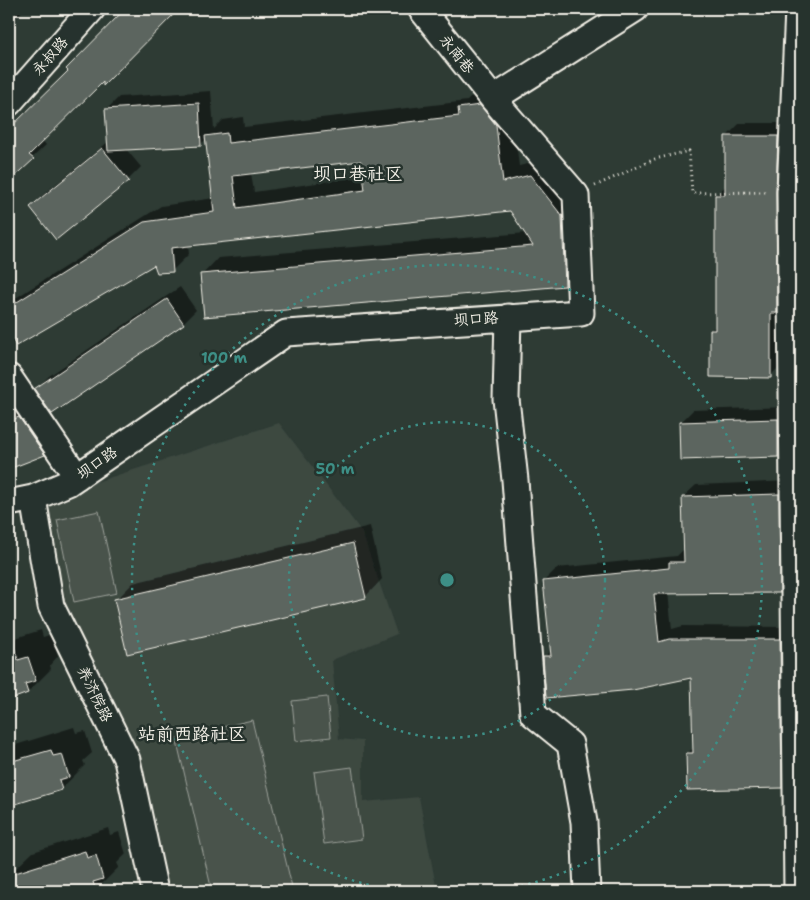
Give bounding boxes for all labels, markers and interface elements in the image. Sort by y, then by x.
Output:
street label: 永南巷 [435,30,479,78]
street label: 永叔路 [28,32,72,80]
district label: 坝口巷社区 [313,162,403,186]
street label: 坝口路 [453,307,499,331]
text: 100 m [201,348,247,368]
street label: 坝口路 [73,442,121,484]
text: 50 m [316,459,355,479]
centre of rings [438,571,456,589]
street label: 养济院路 [73,663,117,725]
district label: 站前西路社区 [138,722,246,746]

